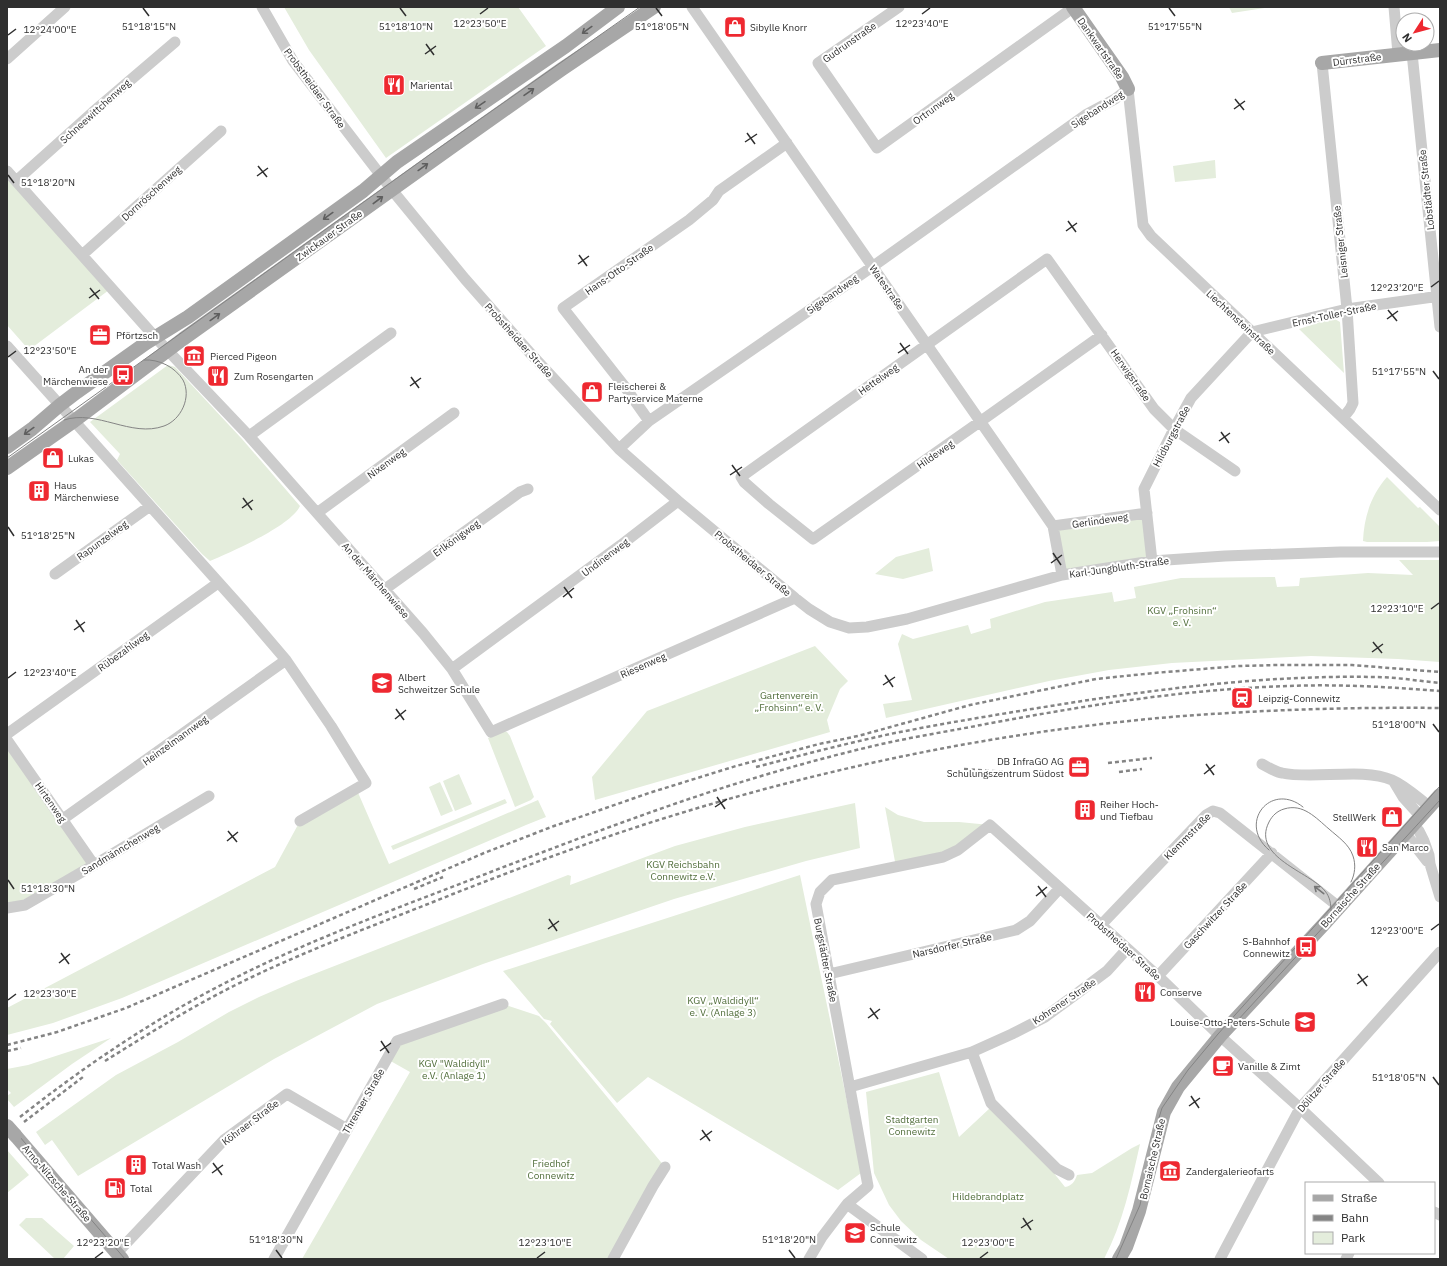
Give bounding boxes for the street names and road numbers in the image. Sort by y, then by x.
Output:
street label: Dankwartstraße [1075,15,1127,82]
street label: Gudrunstraße [820,19,879,66]
street label: Probstheidaer Straße [281,46,348,131]
street label: Dürrstraße [1332,50,1383,69]
street label: Schneewittchenweg [57,76,134,146]
street label: Sigebandweg [1069,87,1127,131]
street label: Ortrunweg [910,89,957,128]
street label: Lobstädter Straße [1416,149,1437,231]
street label: Dornröschenweg [119,163,184,224]
street label: Leisniger Straße [1330,205,1351,279]
street label: Zwickauer Straße [294,207,365,264]
street label: Hans-Otto-Straße [583,241,656,298]
street label: Watestraße [866,262,907,313]
street label: Sigebandweg [804,271,861,317]
street label: Liechtensteinstraße [1204,287,1278,358]
street label: Ernst-Toller-Straße [1291,299,1378,330]
street label: Probstheidaer Straße [482,300,556,381]
street label: Herwigstraße [1108,347,1154,404]
street label: Hettelweg [856,360,901,398]
street label: Hildburgstraße [1150,403,1193,469]
street label: Hildeweg [914,437,957,472]
street label: Nixenweg [365,445,409,482]
street label: Gerlindeweg [1071,510,1130,531]
street label: Rapunzelweg [74,517,131,563]
street label: Erlkönigweg [430,517,483,560]
street label: Probstheidaer Straße [712,528,794,599]
street label: Undinenweg [579,535,632,579]
street label: An der Märchenwiese [339,540,413,621]
street label: Karl-Jungbluth-Straße [1068,554,1170,581]
street label: Rübezahlweg [95,628,152,674]
street label: Riesenweg [618,649,669,681]
street label: Heinzelmannweg [140,712,211,768]
street label: Hirtenweg [32,780,70,826]
street label: Klemmstraße [1161,810,1214,863]
street label: Sandmännchenweg [79,821,162,878]
street label: Bornaische Straße [1318,860,1383,931]
street label: Gaschwitzer Straße [1181,878,1250,952]
street label: Probstheidaer Straße [1084,909,1164,984]
street label: Burgstädter Straße [811,917,840,1004]
street label: Narsdorfer Straße [911,930,994,961]
street label: Kohrener Straße [1030,975,1099,1027]
street label: Dölitzer Straße [1294,1055,1349,1115]
street label: Threnaer Straße [339,1066,388,1136]
street label: Köhraer Straße [219,1096,282,1148]
street label: Bornaische Straße [1137,1117,1168,1201]
street label: Arno-Nitzsche-Straße [19,1142,94,1225]

